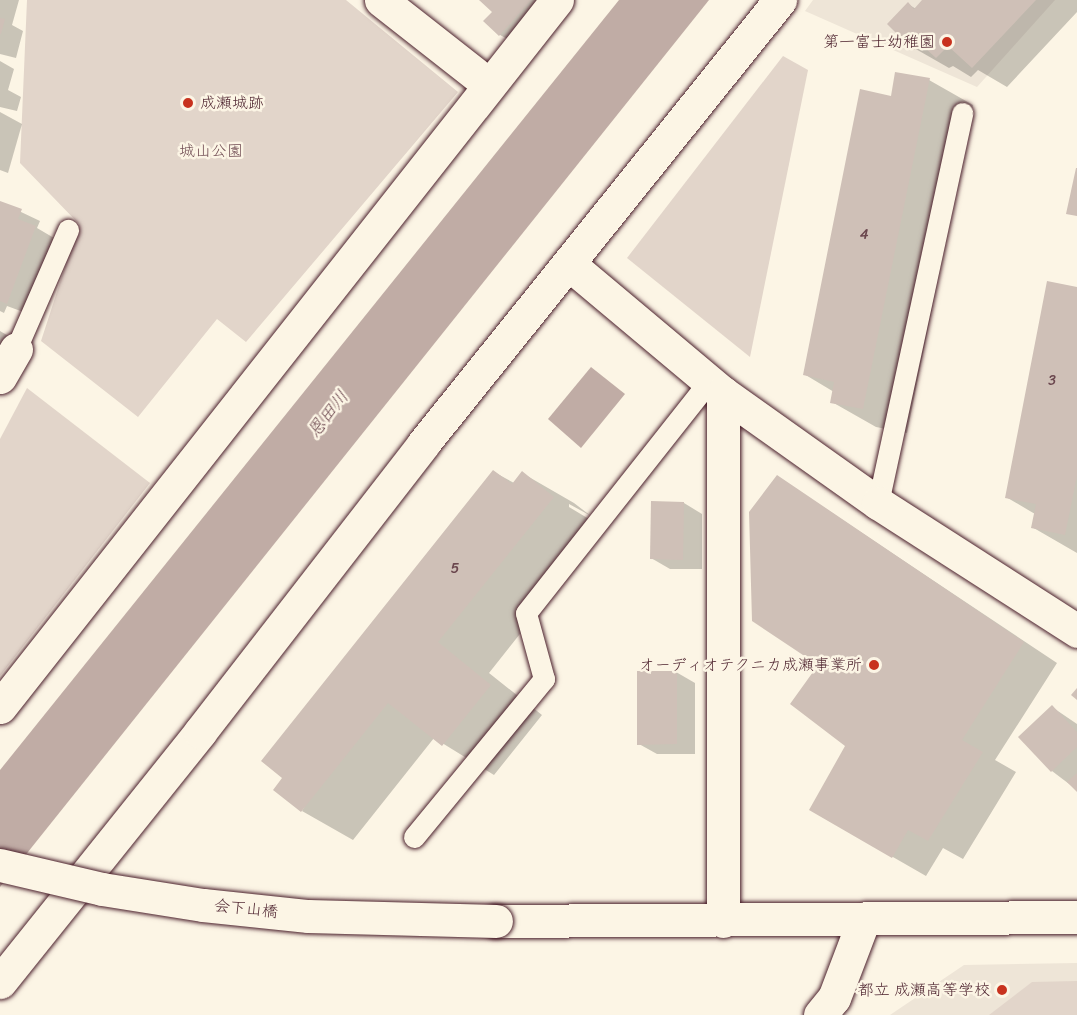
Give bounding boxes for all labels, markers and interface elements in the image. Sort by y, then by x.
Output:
place label: 第一富士幼稚園 [823,32,935,52]
marker: 第一富士幼稚園 [940,35,954,49]
place label: 成瀬城跡 [200,93,264,113]
marker: 成瀬城跡 [181,96,195,110]
park label: 城山公園 [179,141,243,161]
house number: 4 [860,227,868,243]
house number: 3 [1048,373,1056,389]
water label: 恩田川 [303,386,353,442]
house number: 5 [451,561,459,577]
place label: オーディオテクニカ成瀬事業所 [638,655,862,675]
marker: オーディオテクニカ成瀬事業所 [867,658,881,672]
street label: 会下山橋 [213,896,279,922]
place label: 都立 成瀬高等学校 [858,980,990,1000]
marker: 都立 成瀬高等学校 [995,983,1009,997]

